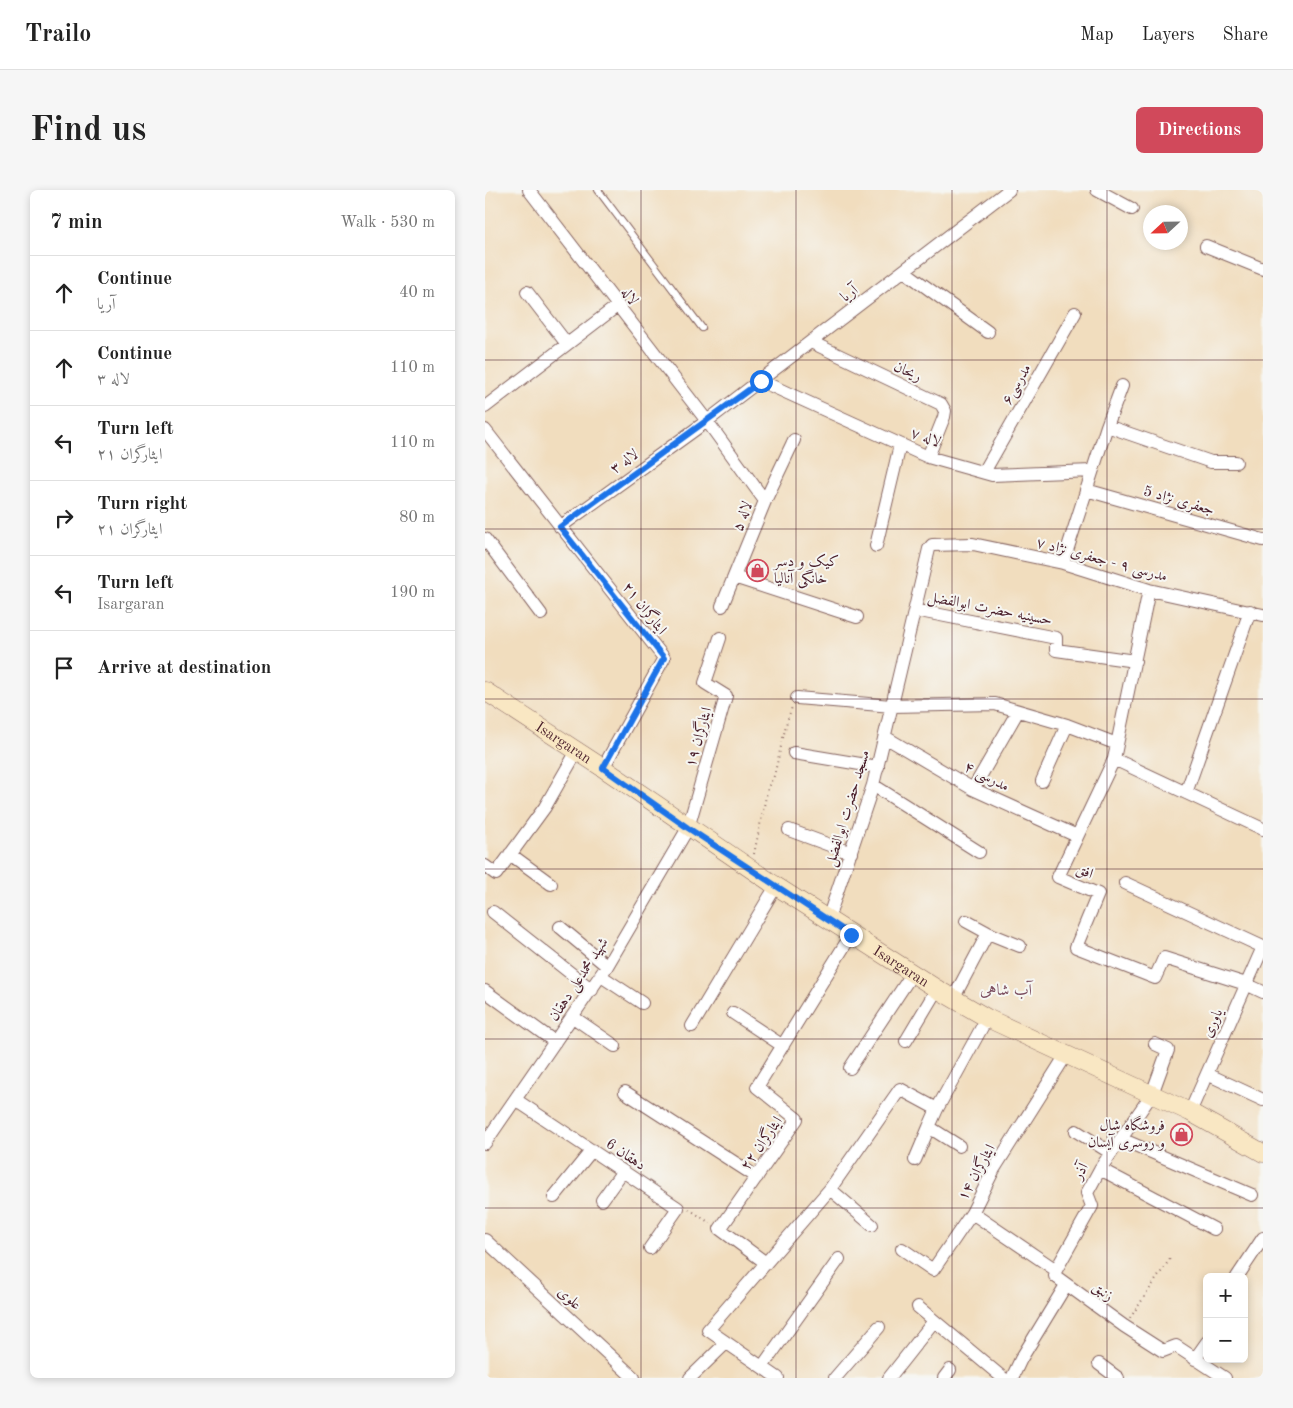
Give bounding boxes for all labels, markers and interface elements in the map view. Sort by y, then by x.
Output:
text: Trailo [25,23,91,47]
text: Map [1080,26,1114,44]
text: Layers [1142,26,1194,44]
text: Share [1222,26,1268,44]
button: Directions [1136,107,1263,153]
text: Find us [30,113,146,148]
north arrow [1143,205,1188,250]
text: 7 min [50,212,103,233]
text: Walk · 530 m [340,215,435,231]
text: Continue [97,270,172,289]
icon: ahead [50,279,78,307]
street label: آریا [837,280,863,305]
text: 40 m [399,285,435,301]
street label: لاله [617,285,640,309]
text: آریا [97,297,116,313]
text: Continue [97,345,172,364]
icon: ahead [50,354,78,382]
street label: ریحان [891,359,924,385]
text: 110 m [390,360,435,376]
street label: مدرسی۶ [1000,362,1036,408]
route start [750,370,773,393]
text: لاله ۳ [97,372,130,388]
text: Turn left [97,420,174,439]
street label: لاله ۷ [908,426,943,451]
icon: left [50,429,78,457]
text: 110 m [390,435,435,451]
text: ایثارگران ۲۱ [97,447,163,463]
street label: لاله ۳ [608,447,642,477]
street label: جعفری نژاد 5 [1141,484,1216,520]
text: Turn right [97,495,187,514]
street label: لاله ۵ [731,499,756,534]
icon: right [50,504,78,532]
text: 80 m [399,510,435,526]
text: ایثارگران ۲۱ [97,522,163,538]
street label: مدرسی ۹ - جعفری نژاد ۷ [1034,536,1169,587]
place label: کیک و دسر خانگی آنالیا [772,553,839,589]
shop icon: کیک و دسر خانگی آنالیا [746,558,770,582]
text: Turn left [97,574,174,593]
street label: ایثارگران ۲۱ [618,578,672,638]
icon: left [50,579,78,607]
text: 190 m [390,585,435,601]
street label: حسینیه حضرت ابوالفضل [926,590,1053,631]
text: Isargaran [97,597,164,613]
icon: arrive [50,654,78,682]
text: Arrive at destination [97,659,271,678]
street label: ایثارگران ۱‍۹ [680,705,716,769]
street label: Isargaran [532,720,593,767]
street label: مسجد حضرت ابوالفضل [824,748,875,869]
street label: مدرسی ۴ [961,760,1011,797]
street label: افق [1074,862,1095,883]
route end [840,924,863,947]
street label: شهید محمدعلی دهقان [547,935,613,1025]
street label: Isargaran [870,944,931,991]
district label: آب شاهی [980,980,1034,1000]
street label: یاوری [1200,1006,1227,1040]
street label: ایثارگران ۲۲ [735,1112,787,1174]
place label: فروشگاه شال و روسری آیسان [1088,1115,1165,1152]
shop icon: فروشگاه شال و روسری آیسان [1169,1122,1193,1146]
street label: دهقان 6 [603,1137,648,1174]
street label: ایثارگران ۱۴ [952,1140,1000,1204]
street label: آذر [1067,1158,1093,1184]
map controls [1203,1273,1248,1363]
button: + [1203,1273,1248,1318]
street label: زنبق [1089,1280,1115,1305]
street label: علوی [554,1285,584,1314]
button: − [1203,1318,1248,1363]

